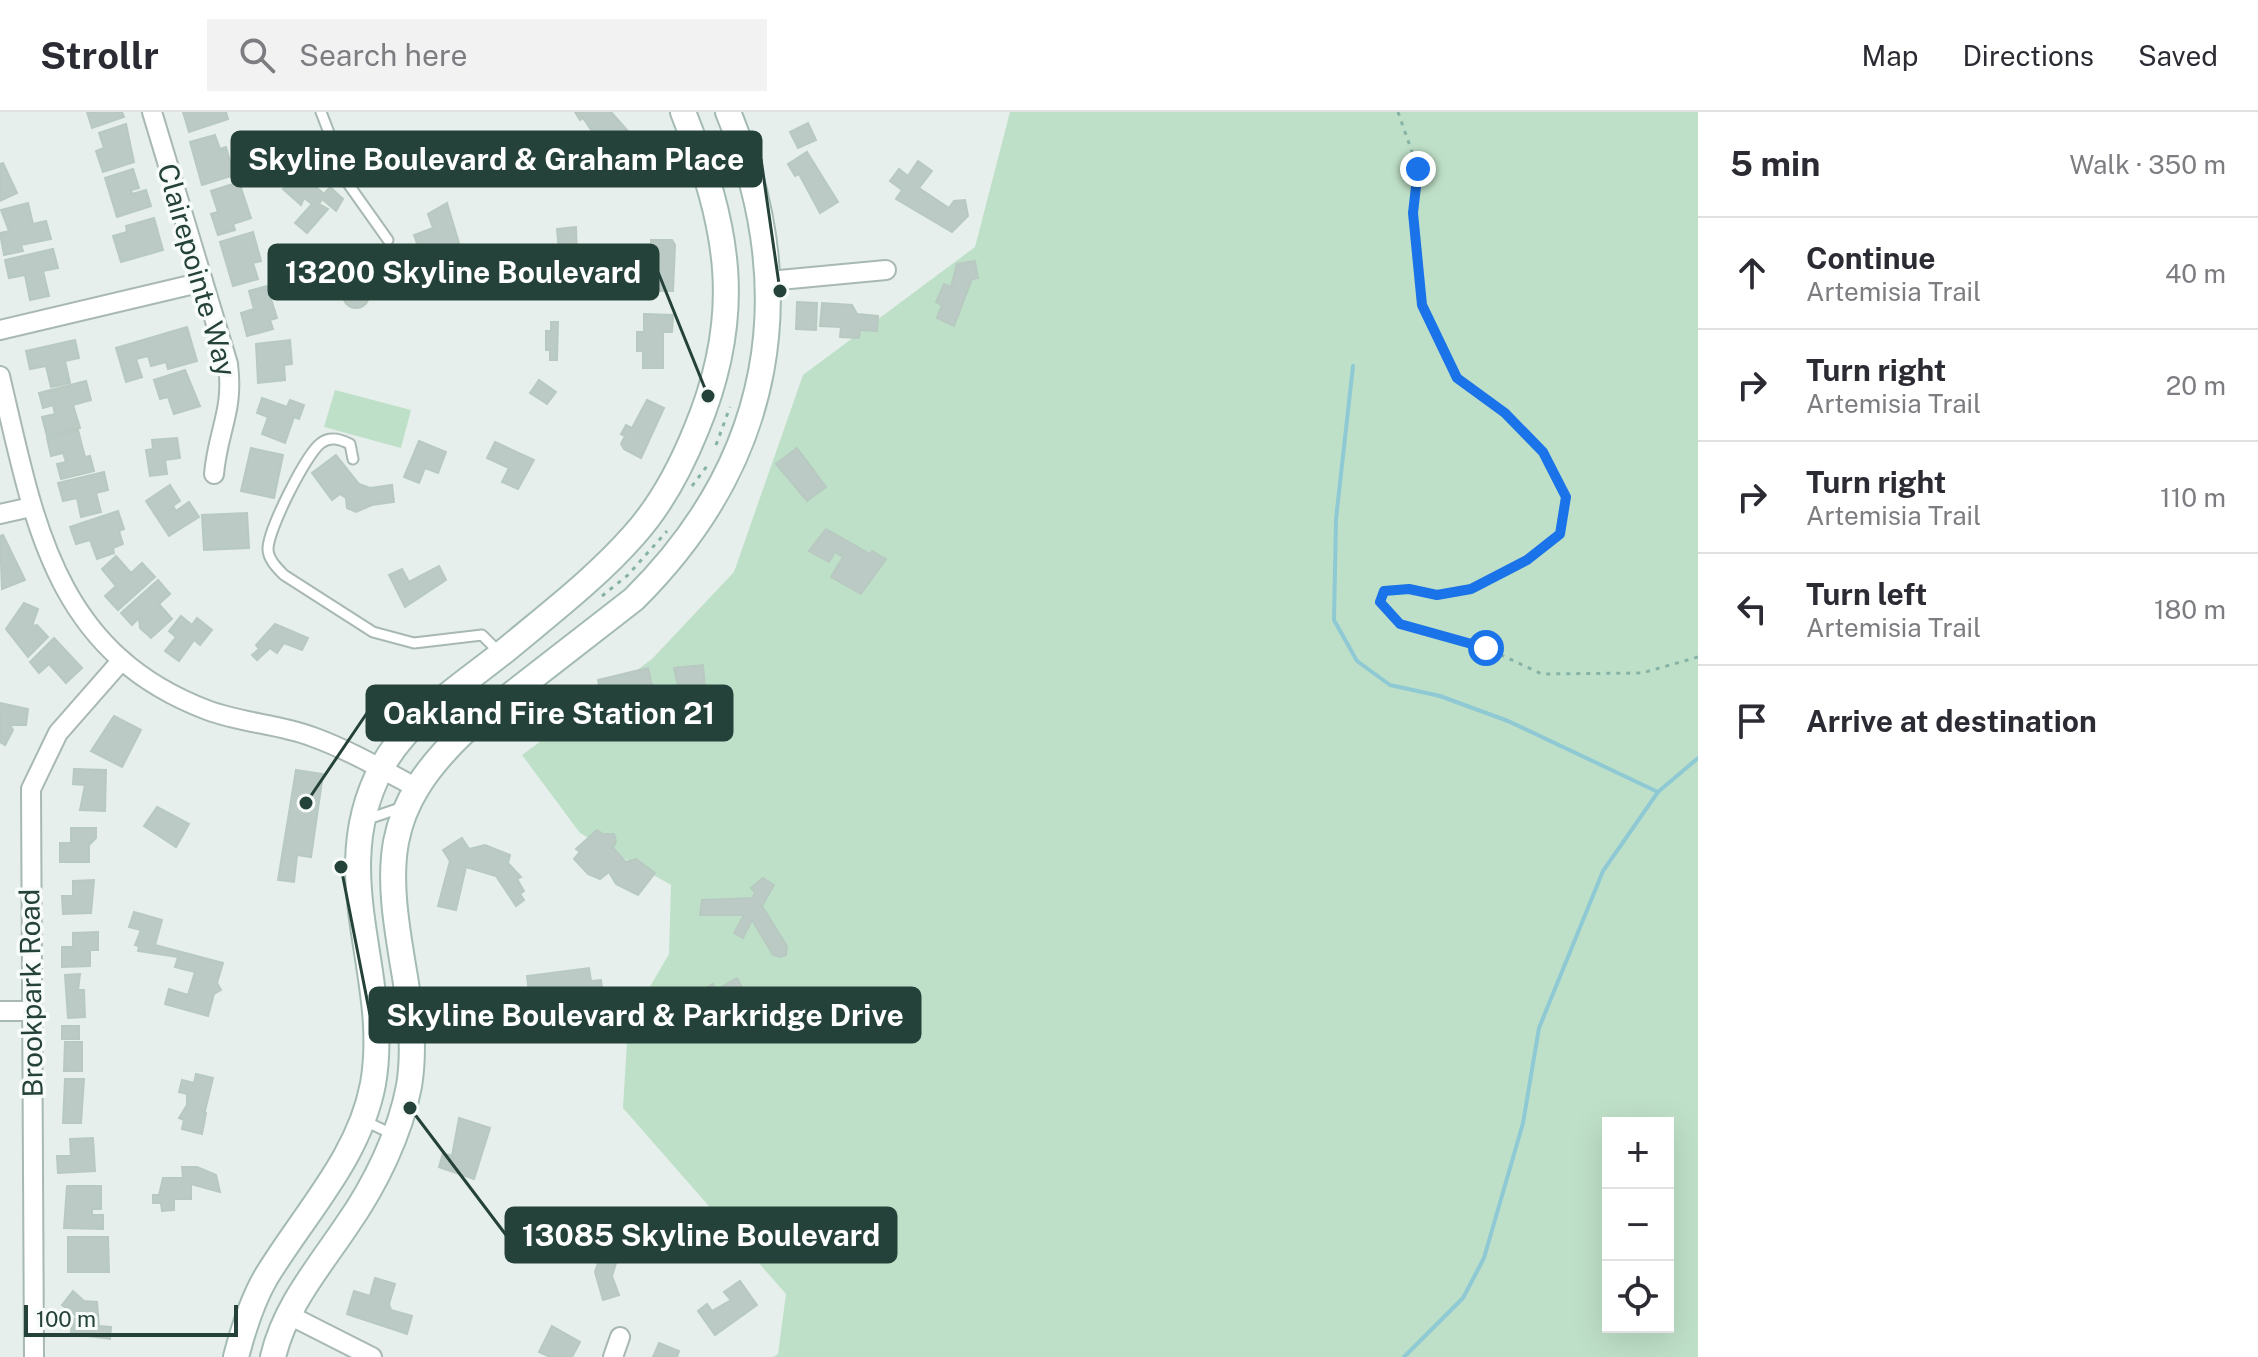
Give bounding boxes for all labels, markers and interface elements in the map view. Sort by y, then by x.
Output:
search box [207,19,767,91]
text: Strollr [40,33,159,78]
icon: search [235,33,279,77]
text: Search here [299,37,467,73]
text: Map [1862,39,1918,72]
text: Directions [1962,39,2094,72]
text: Saved [2138,39,2218,72]
callout: Skyline Boulevard & Graham Place [232,132,761,186]
text: Skyline Boulevard & Graham Place [248,141,744,177]
text: 5 min [1730,144,1820,184]
text: Walk · 350 m [2069,149,2226,180]
route end [1400,151,1436,187]
street label: Clairepointe Way [151,160,244,380]
text: Continue [1806,240,1936,276]
callout: 13200 Skyline Boulevard [269,245,658,299]
icon: ahead [1730,251,1774,295]
text: 13200 Skyline Boulevard [285,254,641,290]
text: 40 m [2165,258,2226,289]
text: Artemisia Trail [1806,276,1981,307]
text: Turn right [1806,352,1946,388]
icon: right [1730,363,1774,407]
text: 20 m [2166,370,2226,401]
text: Artemisia Trail [1806,388,1981,419]
text: Turn right [1806,464,1946,500]
icon: right [1730,475,1774,519]
text: 110 m [2160,482,2226,513]
text: Artemisia Trail [1806,500,1981,531]
text: Turn left [1806,576,1927,612]
icon: left [1730,587,1774,631]
text: 180 m [2154,594,2226,625]
text: Artemisia Trail [1806,612,1981,643]
route start [1468,630,1504,666]
callout: Oakland Fire Station 21 [367,686,732,740]
text: Oakland Fire Station 21 [383,695,715,731]
icon: arrive [1730,699,1774,743]
text: Arrive at destination [1806,703,2097,739]
street label: Brookpark Road [12,888,49,1098]
callout: Skyline Boulevard & Parkridge Drive [370,988,920,1042]
text: Skyline Boulevard & Parkridge Drive [386,997,904,1033]
map controls [1602,1117,1674,1333]
button: + [1602,1117,1674,1189]
button: − [1602,1189,1674,1261]
callout: 13085 Skyline Boulevard [506,1208,896,1262]
text: 13085 Skyline Boulevard [522,1217,880,1253]
button: locate [1602,1261,1674,1333]
scale bar [24,1301,238,1337]
text: 100 m [36,1306,96,1332]

